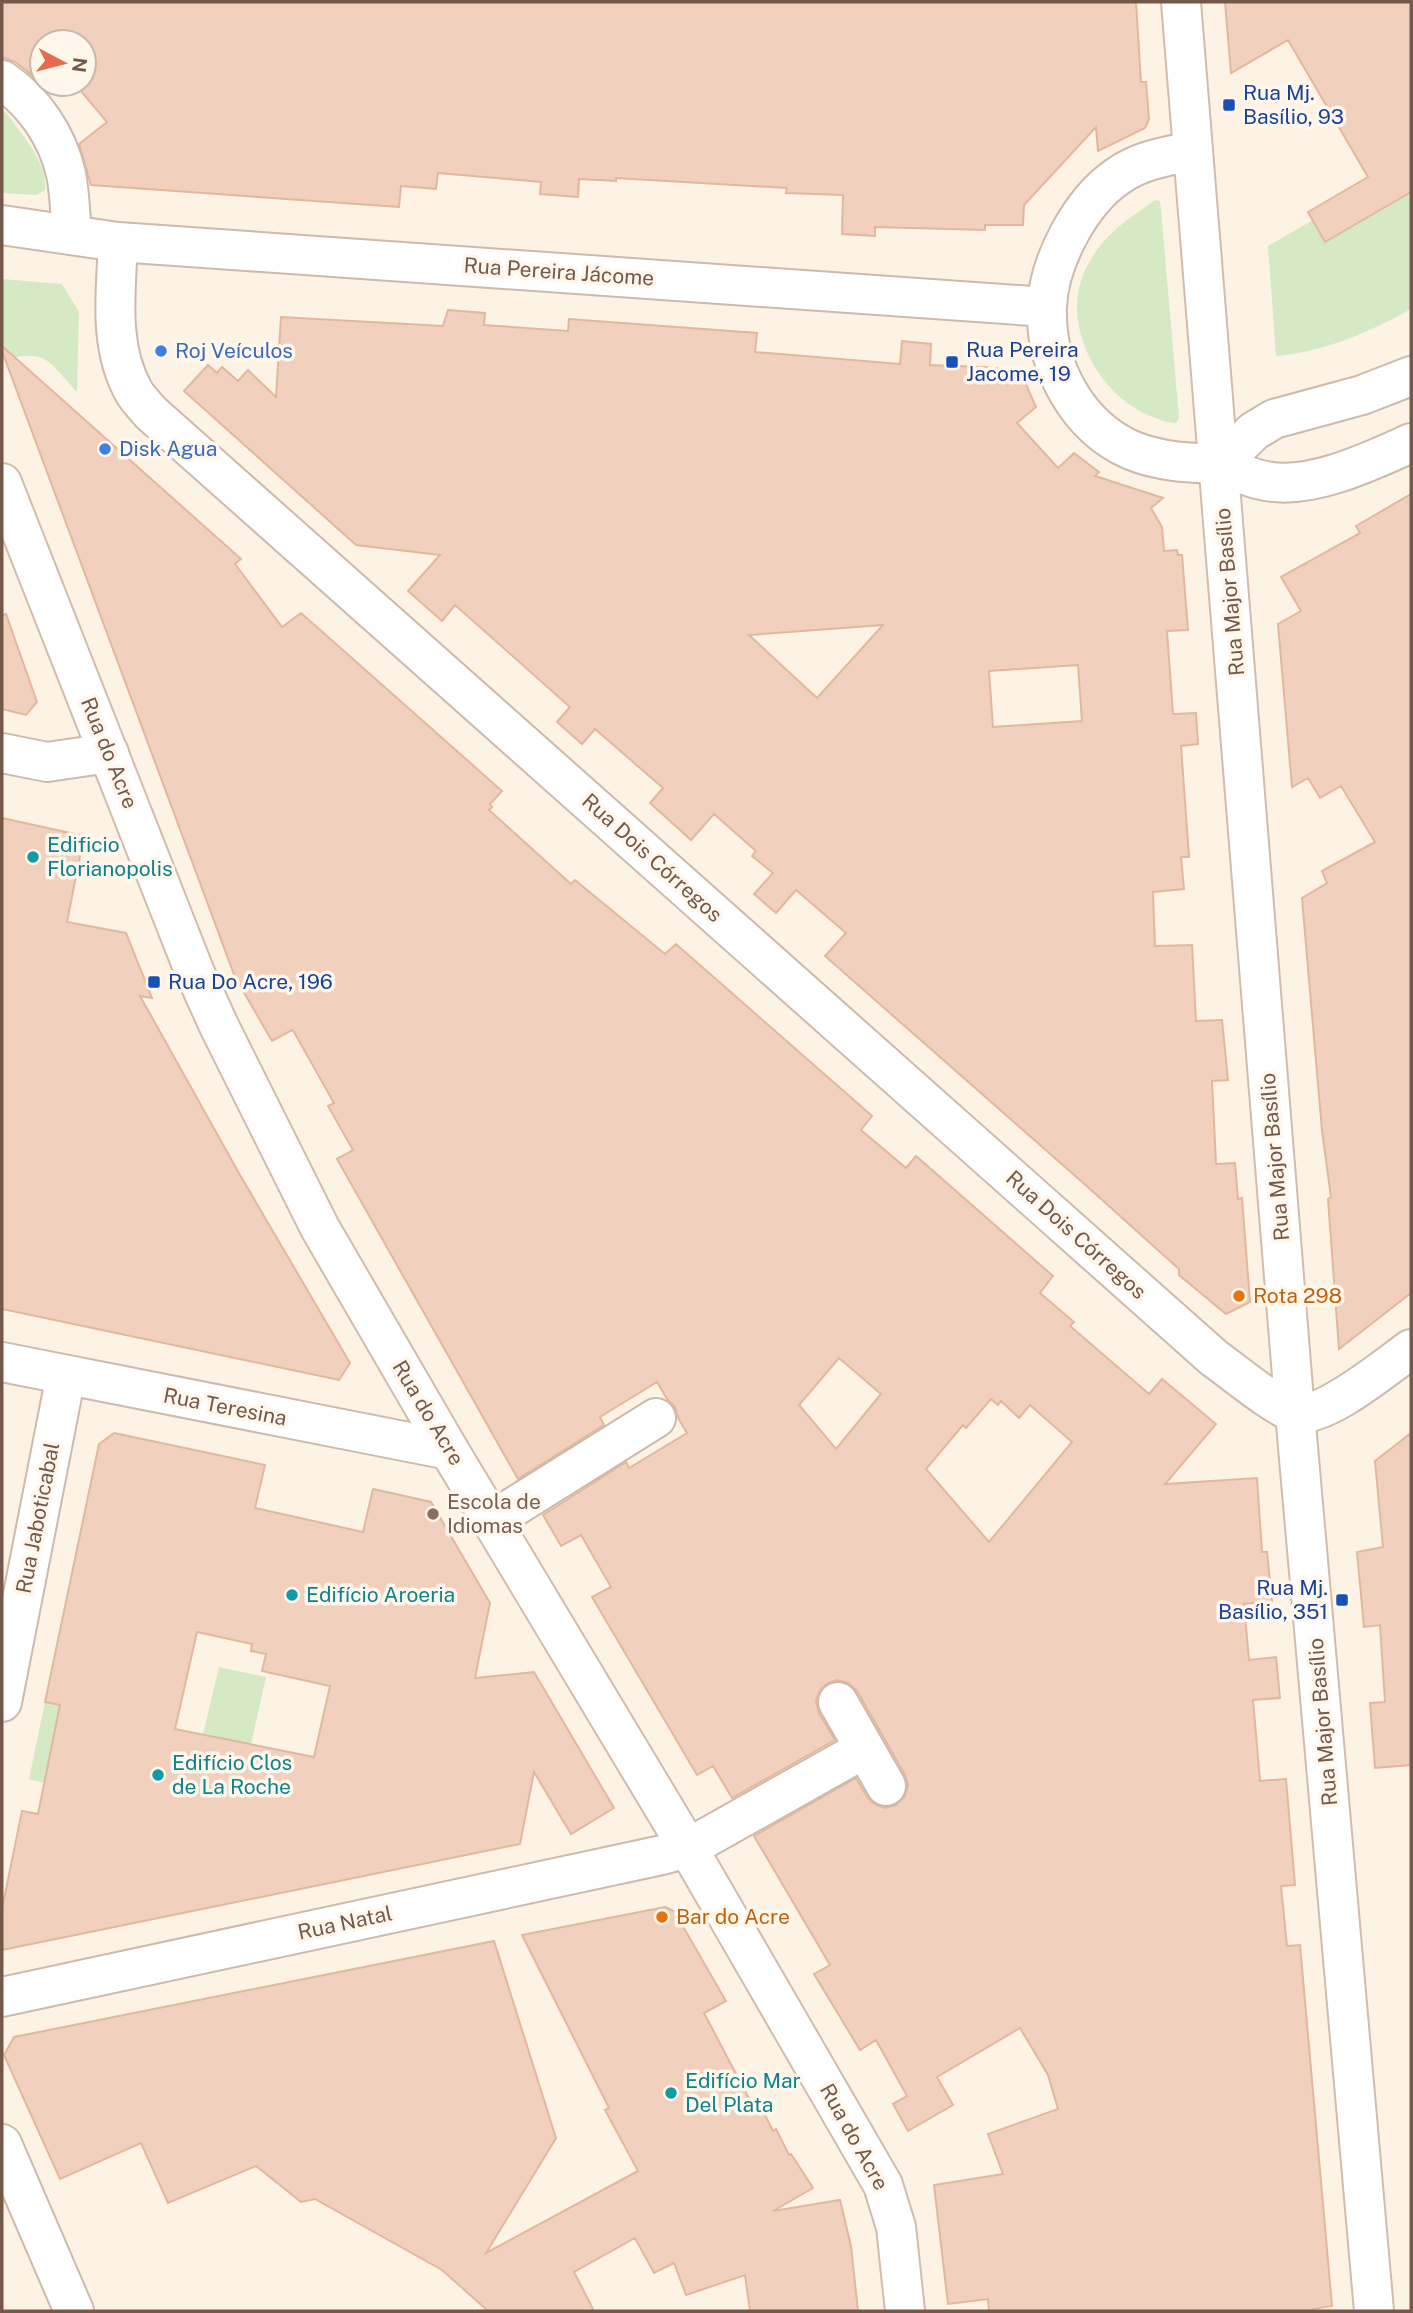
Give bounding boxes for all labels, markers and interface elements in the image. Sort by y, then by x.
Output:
north arrow [28,28,98,98]
text: N [68,56,92,74]
place label: Rua Mj. Basílio, 93 [1243,80,1344,129]
marker: Rua Mj. Basílio, 93 [1221,97,1237,113]
street label: Rua Pereira Jácome [463,252,655,291]
place label: Rua Pereira Jacome, 19 [966,337,1079,386]
place label: Roj Veículos [175,338,293,363]
marker: Roj Veículos [153,343,169,359]
marker: Rua Pereira Jacome, 19 [944,354,960,370]
place label: Disk Agua [119,436,217,461]
marker: Disk Agua [97,441,113,457]
street label: Rua Major Basílio [1210,507,1249,677]
street label: Rua do Acre [76,693,143,812]
street label: Rua Dois Córregos [577,788,728,927]
place label: Edificio Florianopolis [47,832,173,881]
marker: Edificio Florianopolis [25,849,41,865]
place label: Rua Do Acre, 196 [168,969,333,994]
marker: Rua Do Acre, 196 [146,974,162,990]
street label: Rua Major Basílio [1255,1072,1294,1242]
street label: Rua Dois Córregos [1001,1165,1152,1304]
place label: Rota 298 [1253,1283,1342,1308]
marker: Rota 298 [1231,1288,1247,1304]
street label: Rua do Acre [387,1356,469,1470]
street label: Rua Teresina [161,1382,289,1431]
street label: Rua Jaboticabal [11,1440,64,1596]
place label: Escola de Idiomas [447,1489,541,1538]
marker: Escola de Idiomas [425,1506,441,1522]
place label: Rua Mj. Basílio, 351 [1218,1575,1328,1624]
place label: Edifício Aroeria [306,1582,455,1607]
marker: Edifício Aroeria [284,1587,300,1603]
marker: Rua Mj. Basílio, 351 [1334,1592,1350,1608]
street label: Rua Major Basílio [1303,1637,1342,1807]
place label: Edifício Clos de La Roche [172,1750,292,1799]
marker: Edifício Clos de La Roche [150,1767,166,1783]
street label: Rua Natal [295,1900,394,1945]
place label: Bar do Acre [676,1904,790,1929]
marker: Bar do Acre [654,1909,670,1925]
place label: Edifício Mar Del Plata [685,2068,801,2117]
street label: Rua do Acre [815,2079,894,2194]
marker: Edifício Mar Del Plata [663,2085,679,2101]

